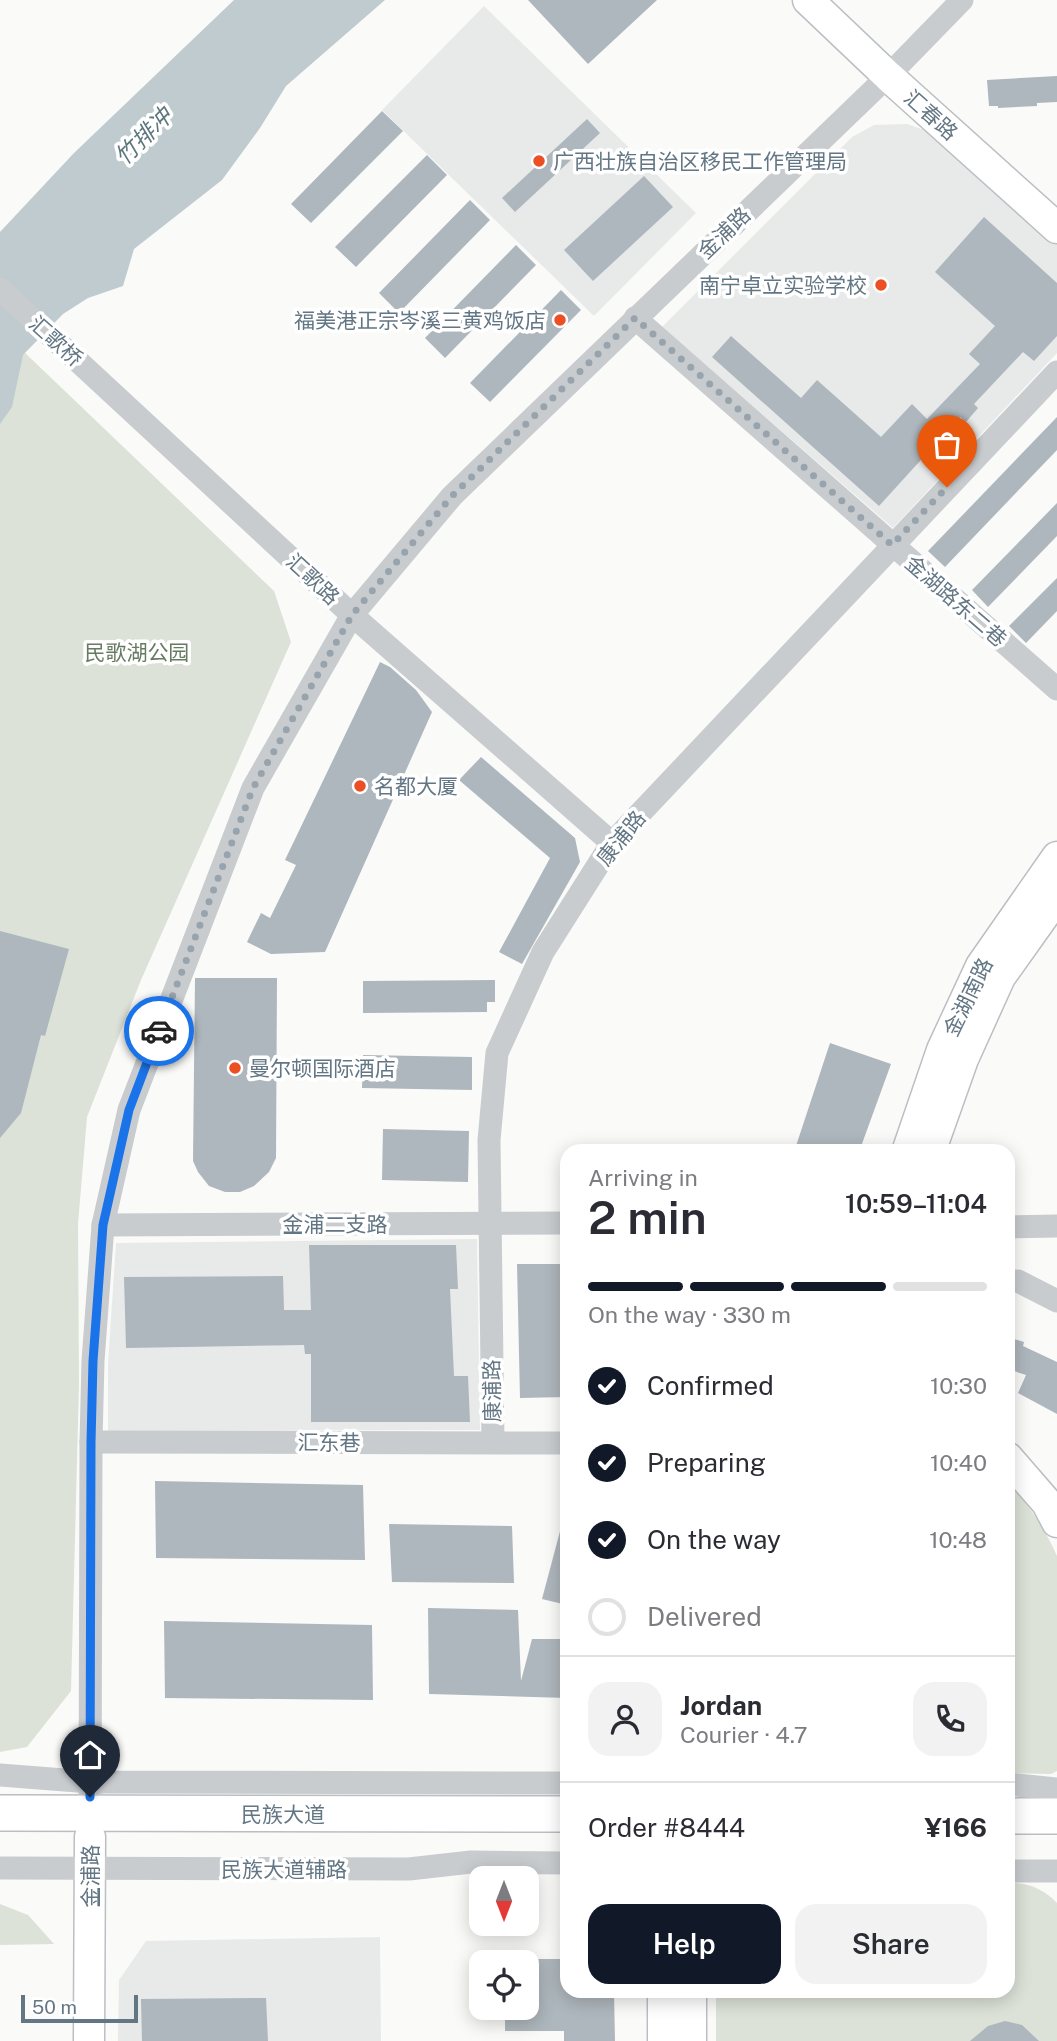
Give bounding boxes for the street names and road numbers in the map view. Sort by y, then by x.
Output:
street label: 汇春路 [899,85,963,145]
street label: 金浦路 [693,202,755,264]
street label: 汇歌桥 [24,311,88,371]
street label: 汇歌路 [281,548,345,610]
street label: 金湖路东二巷 [900,550,1012,652]
street label: 康浦路 [591,806,651,870]
street label: 金湖南路 [938,954,998,1040]
street label: 金浦二支路 [283,1212,388,1237]
street label: 康浦路 [479,1359,505,1423]
street label: 汇东巷 [298,1430,361,1455]
street label: 民族大道 [241,1802,325,1827]
street label: 金浦路 [78,1845,103,1908]
street label: 民族大道辅路 [221,1857,347,1882]

